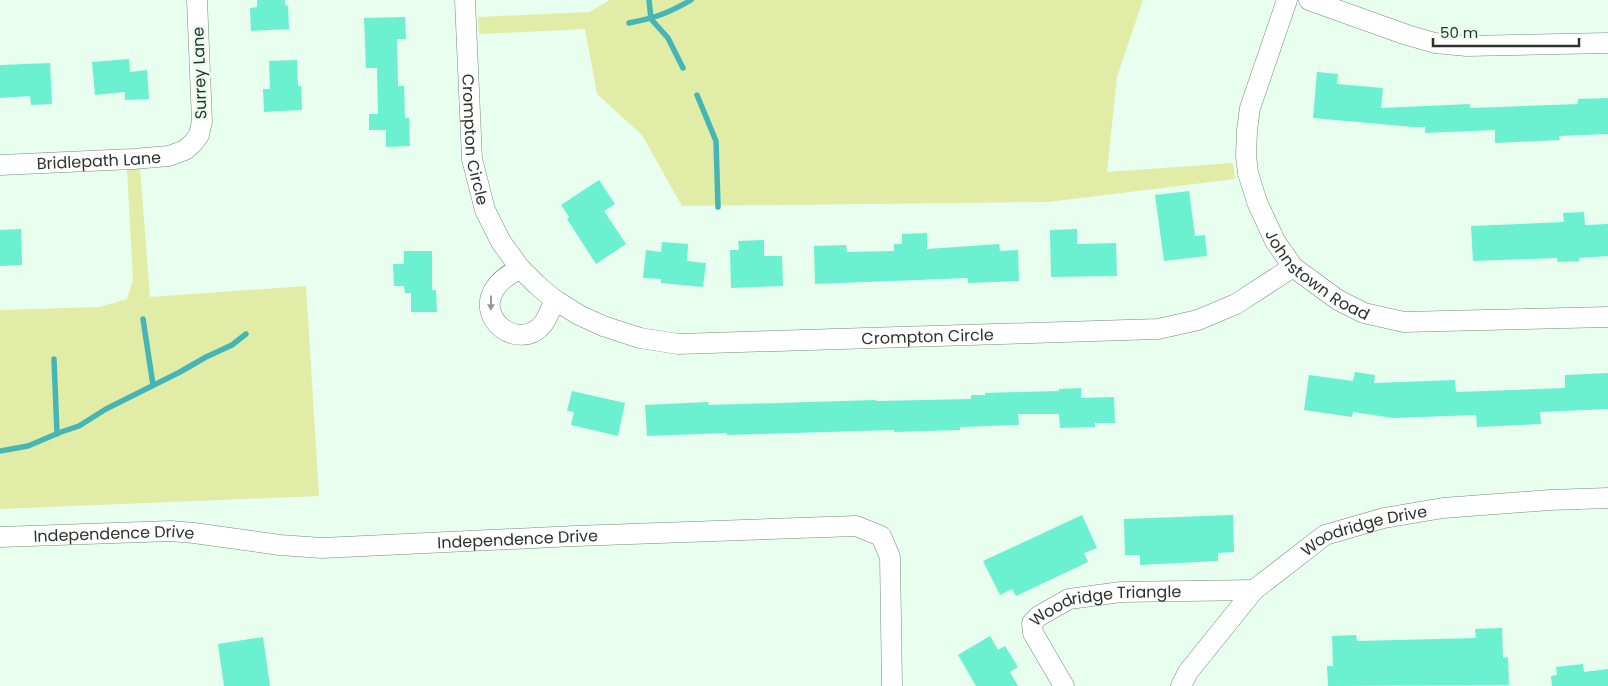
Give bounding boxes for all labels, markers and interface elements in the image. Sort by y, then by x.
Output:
scale bar [1433,15,1579,47]
text: 50 m [1440,22,1478,43]
street label: Surrey Lane [186,26,213,120]
street label: Crompton Circle [456,73,494,208]
street label: Bridlepath Lane [36,146,162,175]
street label: Johnstown Road [1259,226,1374,326]
one-way arrow [487,296,495,312]
street label: Crompton Circle [861,323,994,350]
street label: Woodridge Drive [1296,500,1429,562]
street label: Independence Drive [33,520,195,548]
street label: Independence Drive [437,524,599,555]
street label: Woodridge Triangle [1024,580,1181,631]

